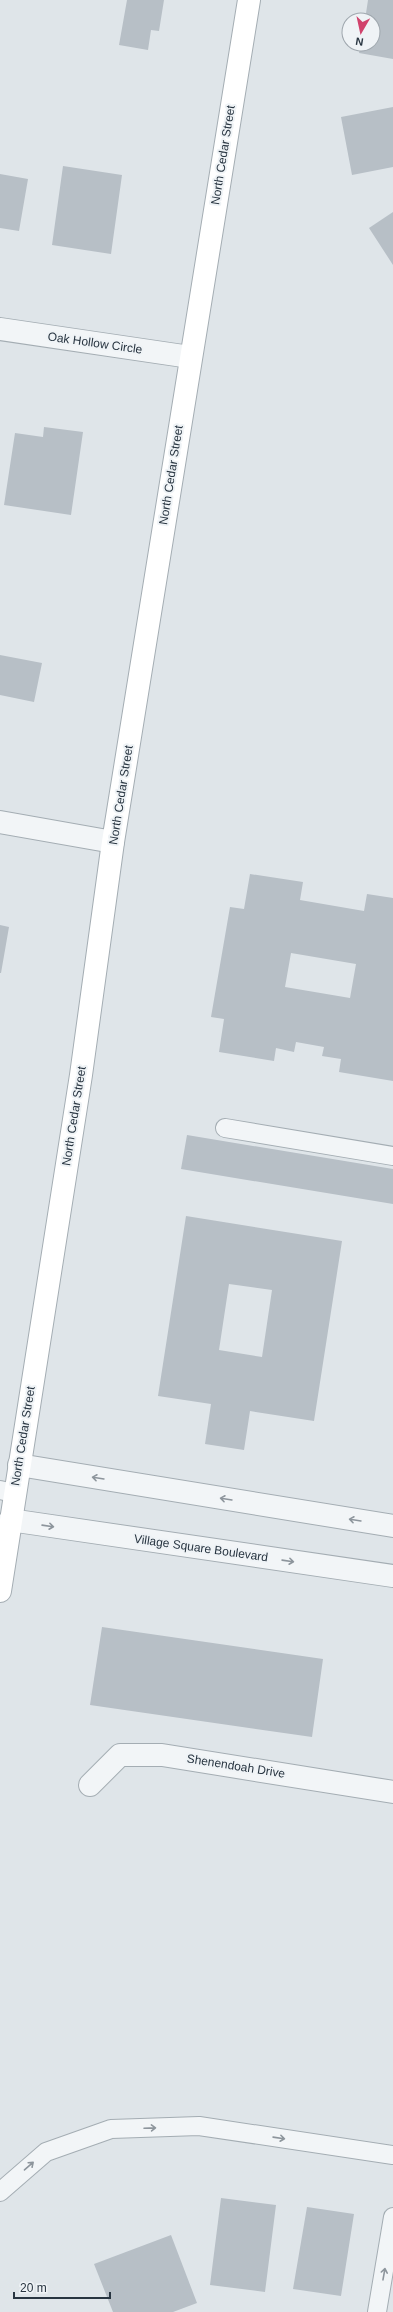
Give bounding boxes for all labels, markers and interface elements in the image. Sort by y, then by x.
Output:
north arrow [341,12,381,52]
text: N [355,35,364,48]
street label: North Cedar Street [208,104,238,206]
street label: Oak Hollow Circle [47,329,144,357]
street label: North Cedar Street [156,424,186,526]
street label: North Cedar Street [106,744,136,846]
street label: North Cedar Street [59,1065,89,1167]
street label: North Cedar Street [8,1385,38,1487]
one-way arrow [92,1474,105,1482]
one-way arrow [220,1495,233,1503]
one-way arrow [348,1516,361,1524]
one-way arrow [41,1522,54,1530]
street label: Village Square Boulevard [133,1532,269,1564]
one-way arrow [281,1557,294,1565]
street label: Shenendoah Drive [186,1751,287,1781]
one-way arrow [143,2124,156,2131]
one-way arrow [272,2134,285,2142]
one-way arrow [24,2162,34,2171]
one-way arrow [380,2267,388,2280]
scale bar [14,2274,110,2300]
text: 20 m [20,2281,47,2295]

